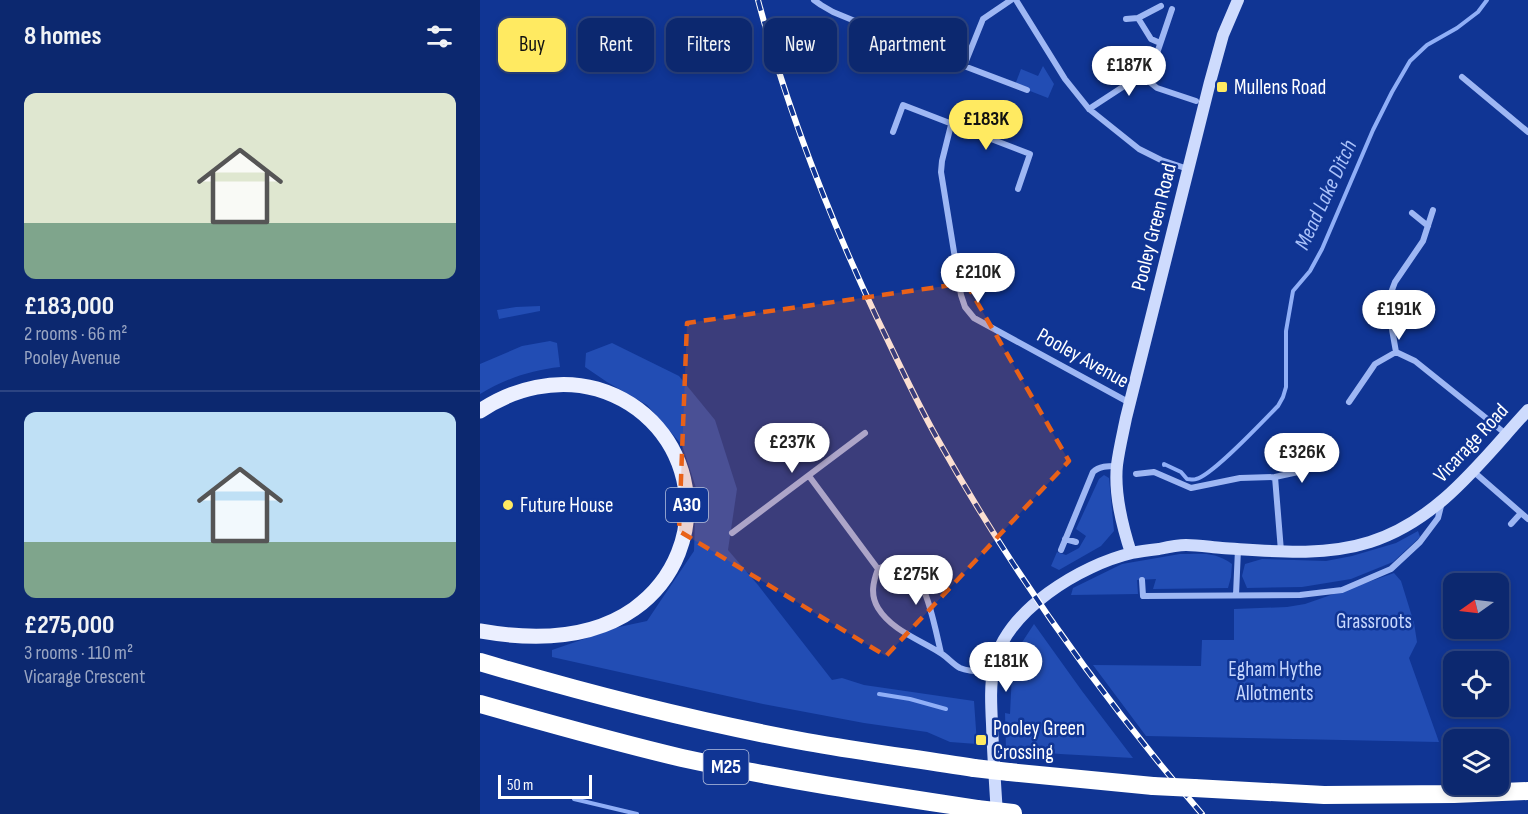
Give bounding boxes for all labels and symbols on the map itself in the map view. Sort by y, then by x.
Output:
pin: £187K [1087,46,1171,97]
place label: Mullens Road [1234,75,1326,100]
marker: Mullens Road [1215,80,1229,94]
pin: £183K [944,100,1028,151]
water label: Mead Lake Ditch [1289,136,1363,254]
street label: Pooley Green Road [1126,161,1182,293]
pin: £210K [936,253,1020,304]
pin: £191K [1357,290,1441,341]
street label: Pooley Avenue [1033,323,1133,393]
street label: Vicarage Road [1428,398,1514,488]
pin: £237K [750,423,834,474]
pin: £326K [1260,433,1344,484]
road number: A30 [666,488,708,522]
place label: Future House [520,493,614,518]
marker: Future House [501,498,515,512]
pin: £275K [874,555,958,606]
north arrow [1443,573,1509,639]
park label: Grassroots [1336,609,1412,634]
pin: £181K [964,642,1048,693]
park label: Egham Hythe Allotments [1228,657,1322,706]
place label: Pooley Green Crossing [993,716,1085,765]
marker: Pooley Green Crossing [974,733,988,747]
road number: M25 [704,750,748,784]
scale bar [498,772,592,800]

